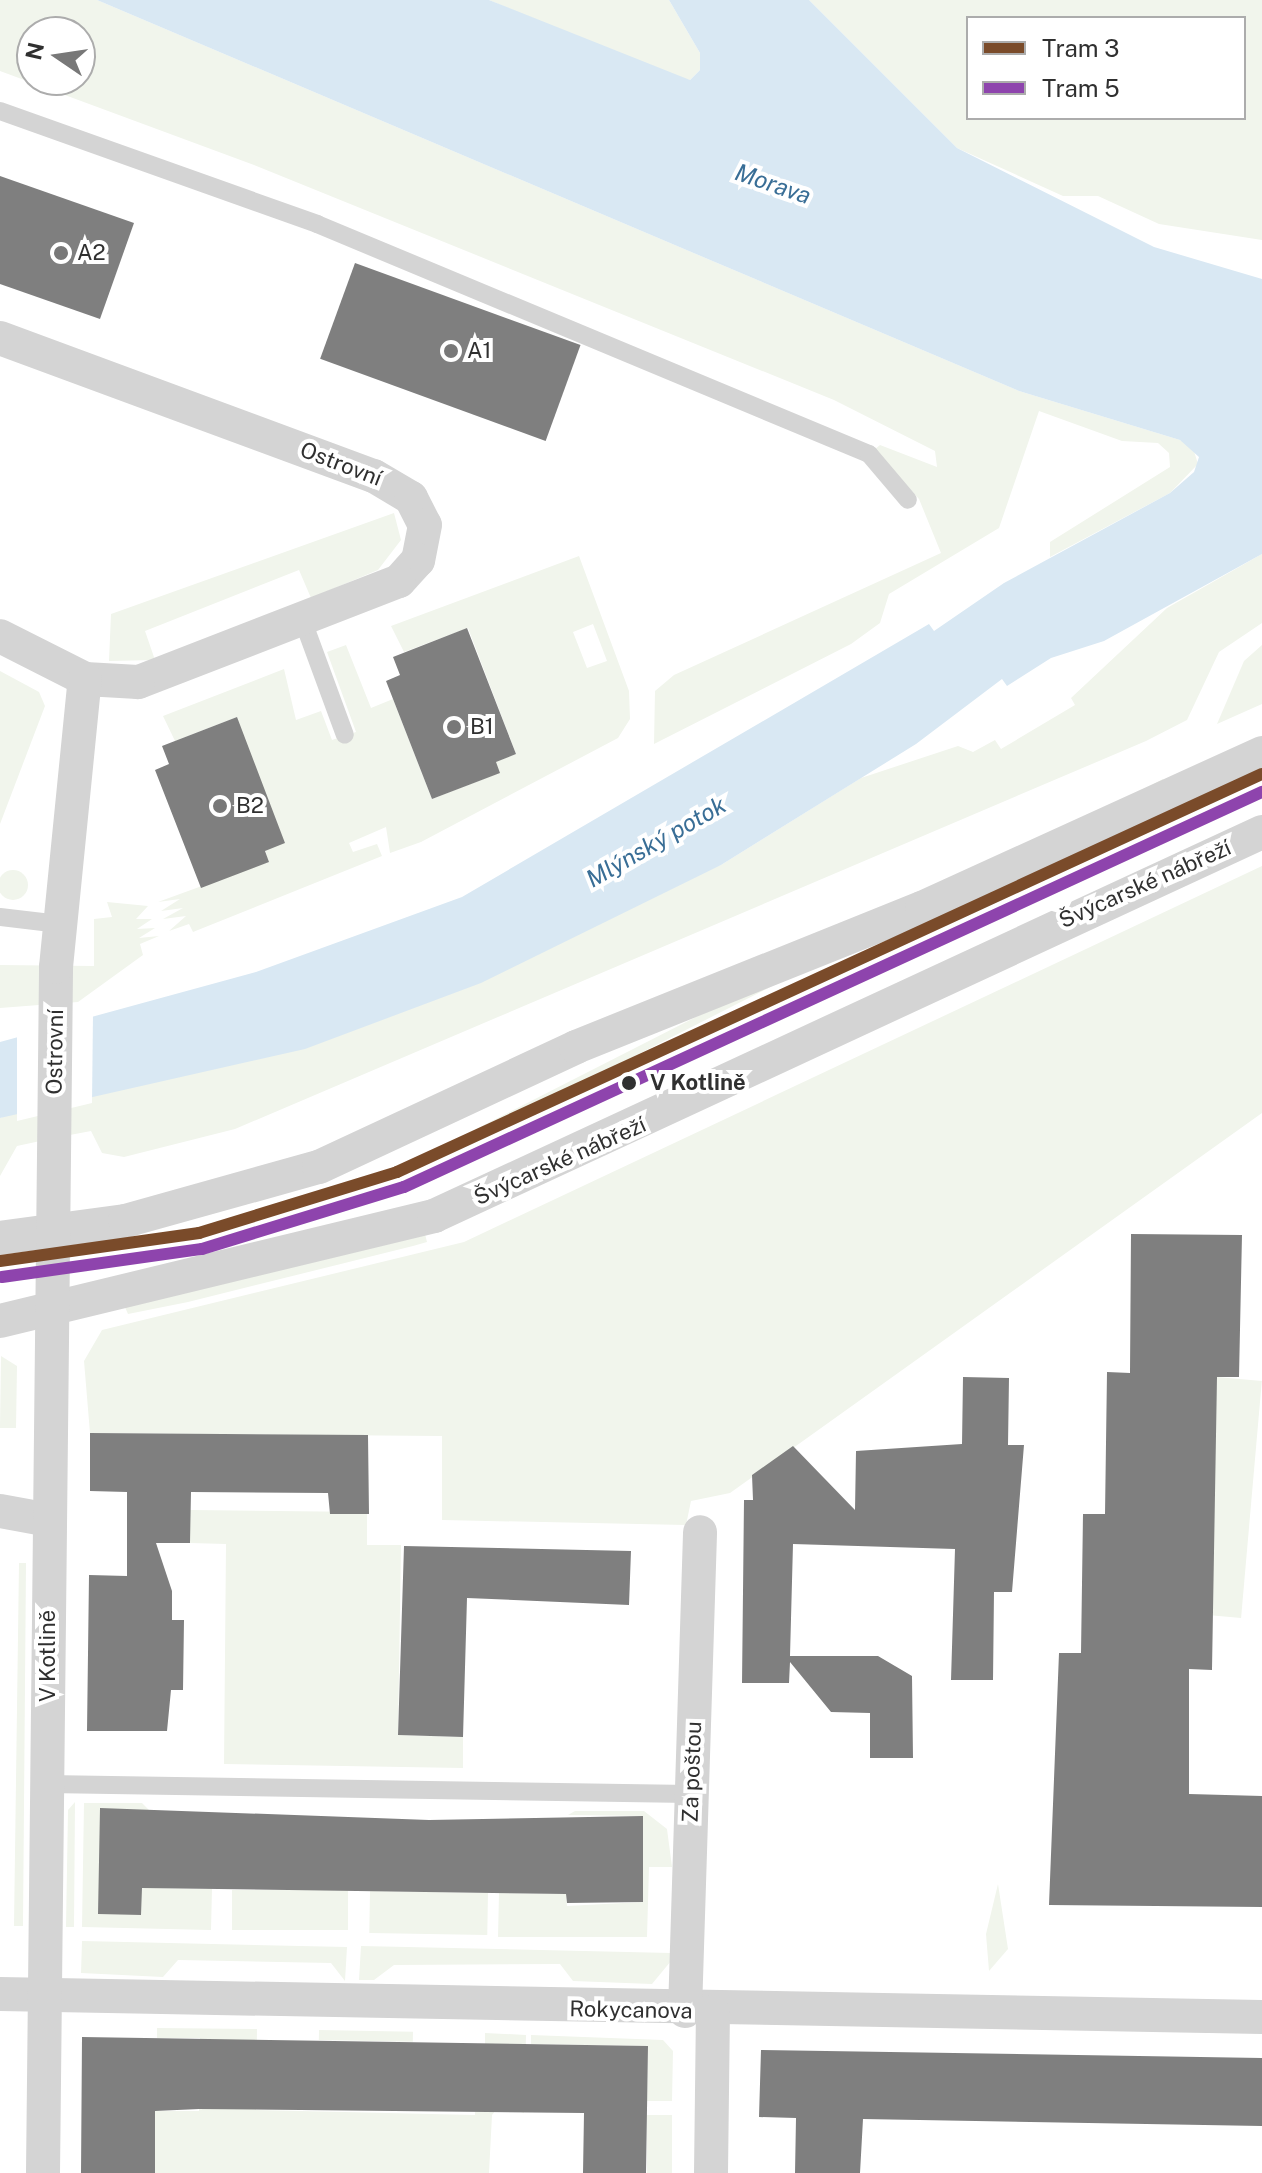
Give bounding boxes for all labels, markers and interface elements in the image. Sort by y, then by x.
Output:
north arrow [16,16,96,96]
legend [966,16,1246,120]
text: Tram 3 [1042,34,1119,62]
text: N [20,40,49,62]
text: Tram 5 [1042,74,1120,102]
water label: Morava [731,158,815,210]
place label: A2 [77,240,106,266]
marker: A2 [52,244,70,262]
place label: A1 [467,338,492,364]
marker: A1 [442,342,460,360]
street label: Ostrovní [296,436,386,492]
place label: B1 [470,714,494,740]
marker: B1 [445,718,463,736]
water label: Mlýnský potok [581,790,731,894]
place label: B2 [236,793,264,819]
marker: B2 [211,797,229,815]
street label: Švýcarské nábřeží [1055,834,1235,934]
street label: Ostrovní [41,1009,69,1095]
marker: V Kotlině [615,1069,643,1097]
place label: V Kotlině [650,1070,746,1096]
street label: Švýcarské nábřeží [470,1111,650,1211]
street label: V Kotlině [35,1610,61,1702]
street label: Za poštou [677,1721,707,1823]
street label: Rokycanova [569,1996,693,2024]

